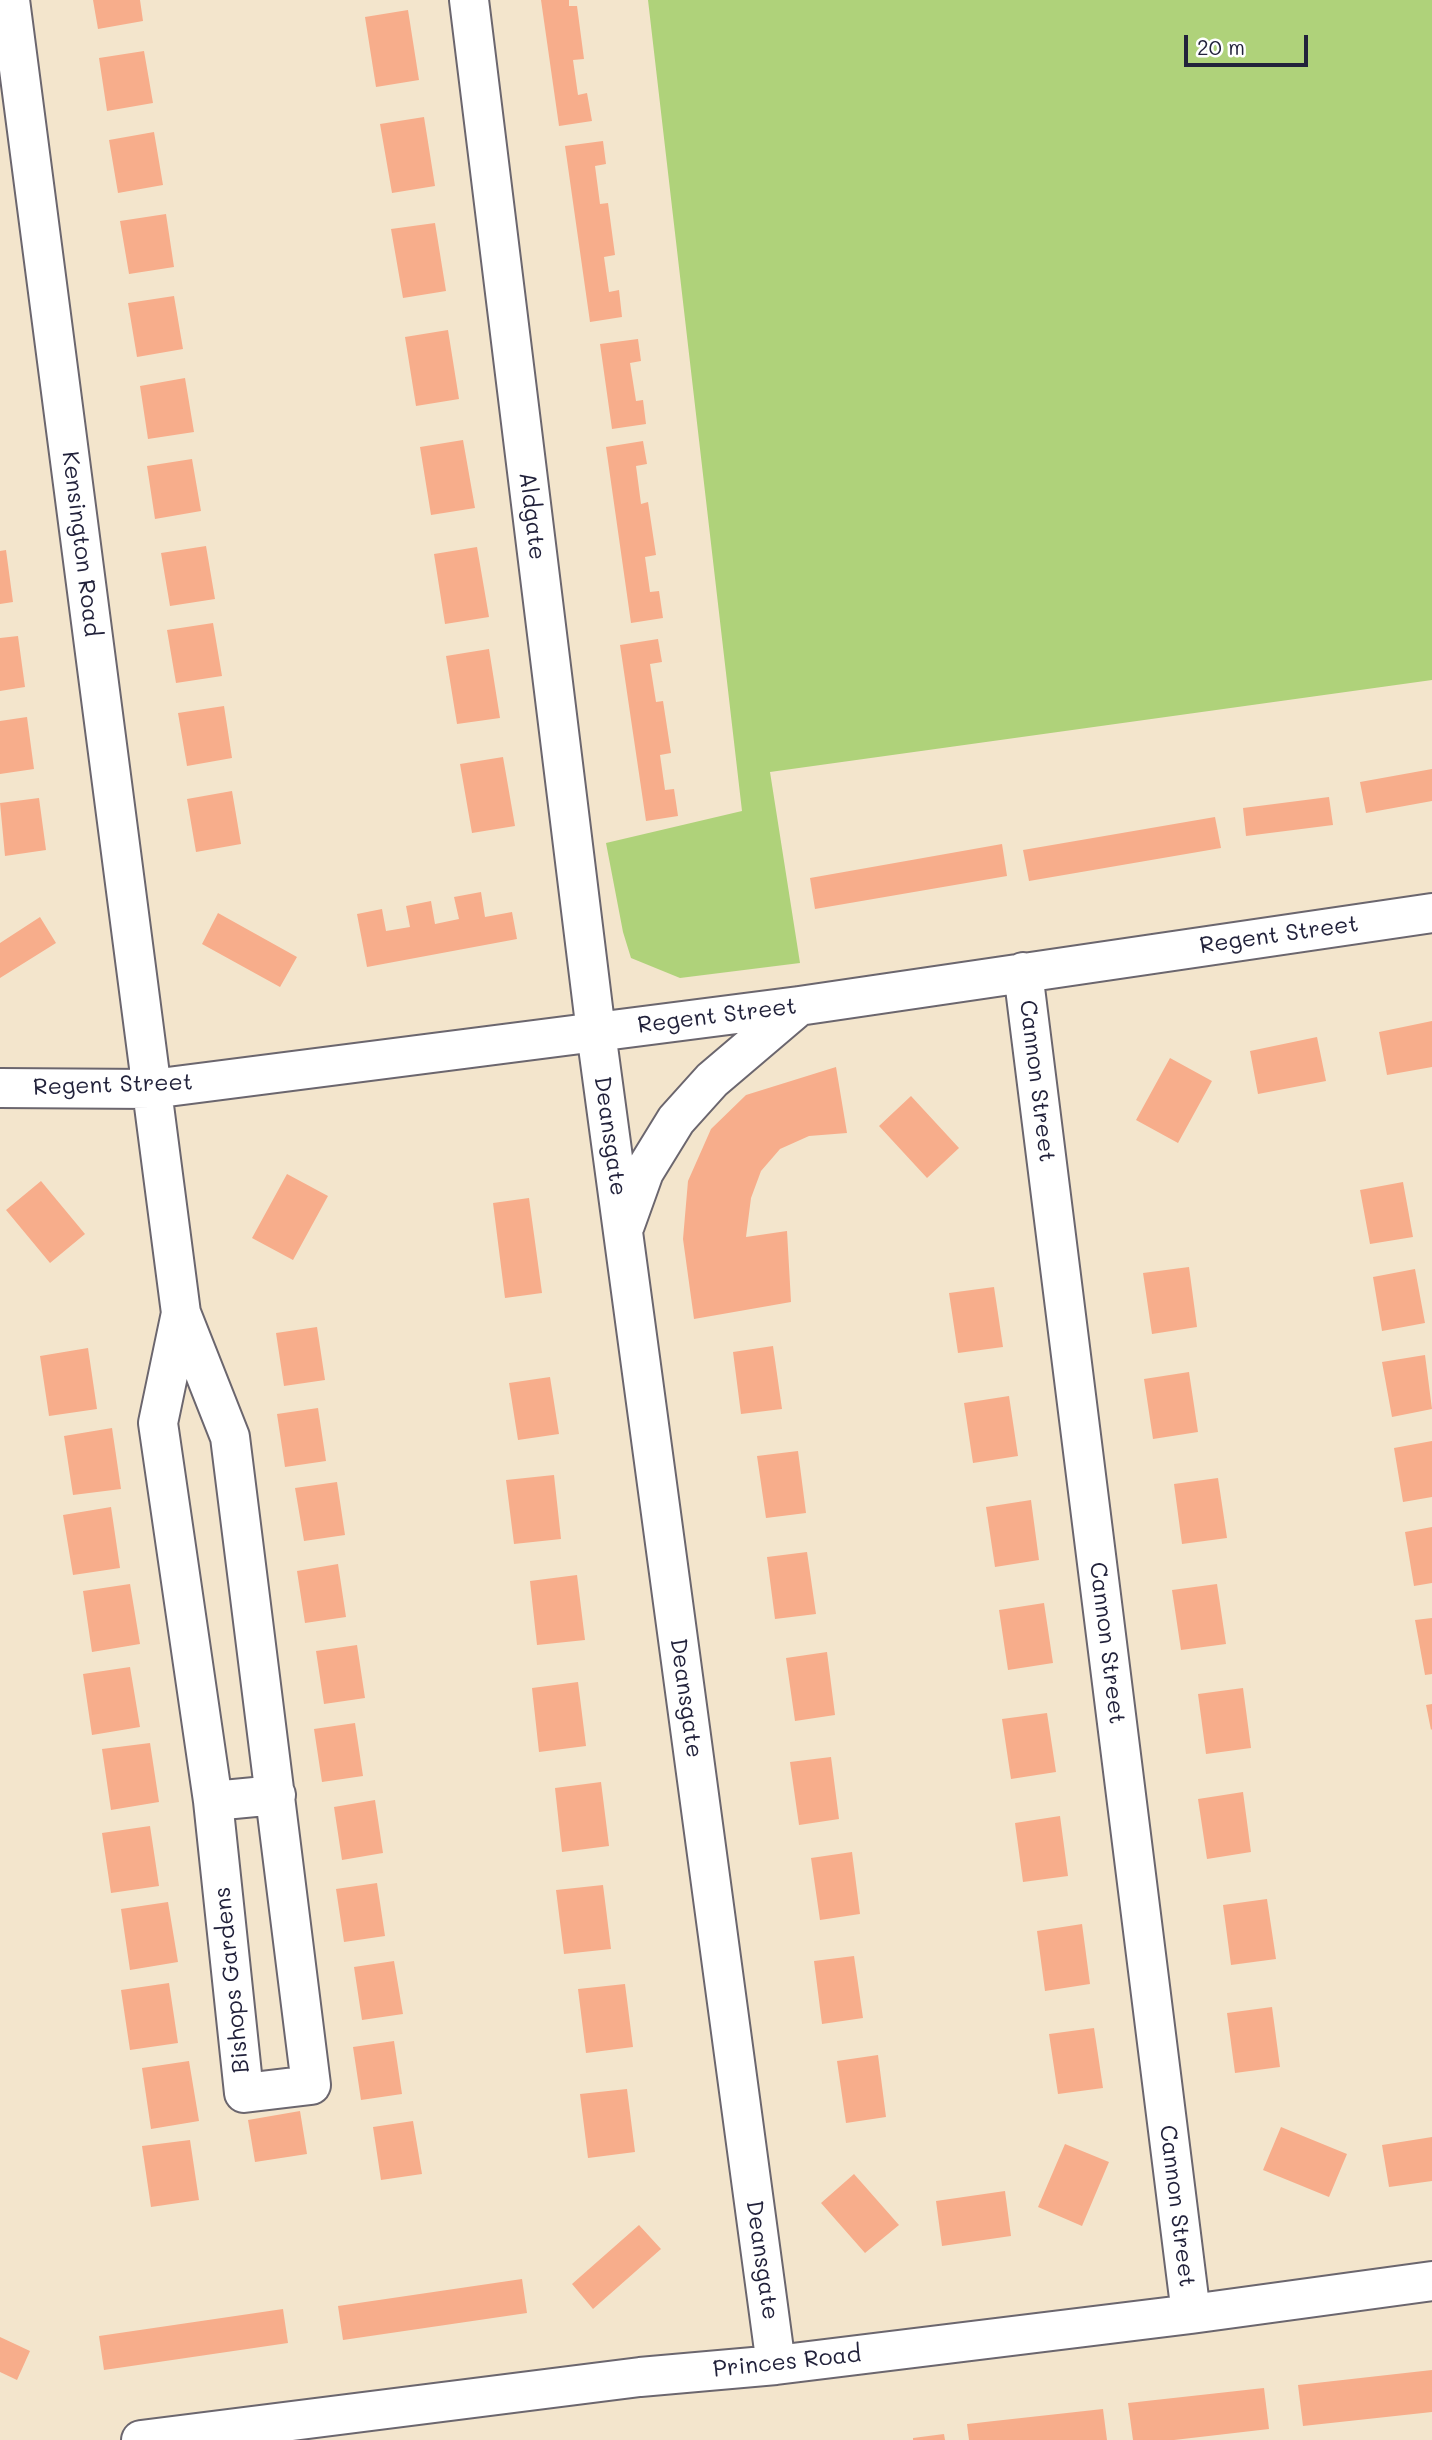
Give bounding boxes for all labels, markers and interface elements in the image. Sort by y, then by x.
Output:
scale bar [1187,21,1311,65]
text: 20 m [1197,33,1245,60]
street label: Kensington Road [56,450,106,638]
street label: Aldgate [513,470,551,562]
street label: Regent Street [1198,910,1360,960]
street label: Regent Street [636,993,798,1039]
street label: Cannon Street [1013,998,1061,1164]
street label: Regent Street [33,1068,193,1102]
street label: Deansgate [588,1075,632,1197]
street label: Cannon Street [1083,1560,1131,1726]
street label: Deansgate [664,1637,708,1759]
street label: Bishops Gardens [208,1885,256,2075]
street label: Cannon Street [1153,2123,1201,2289]
street label: Deansgate [740,2199,784,2321]
street label: Princes Road [711,2340,863,2384]

